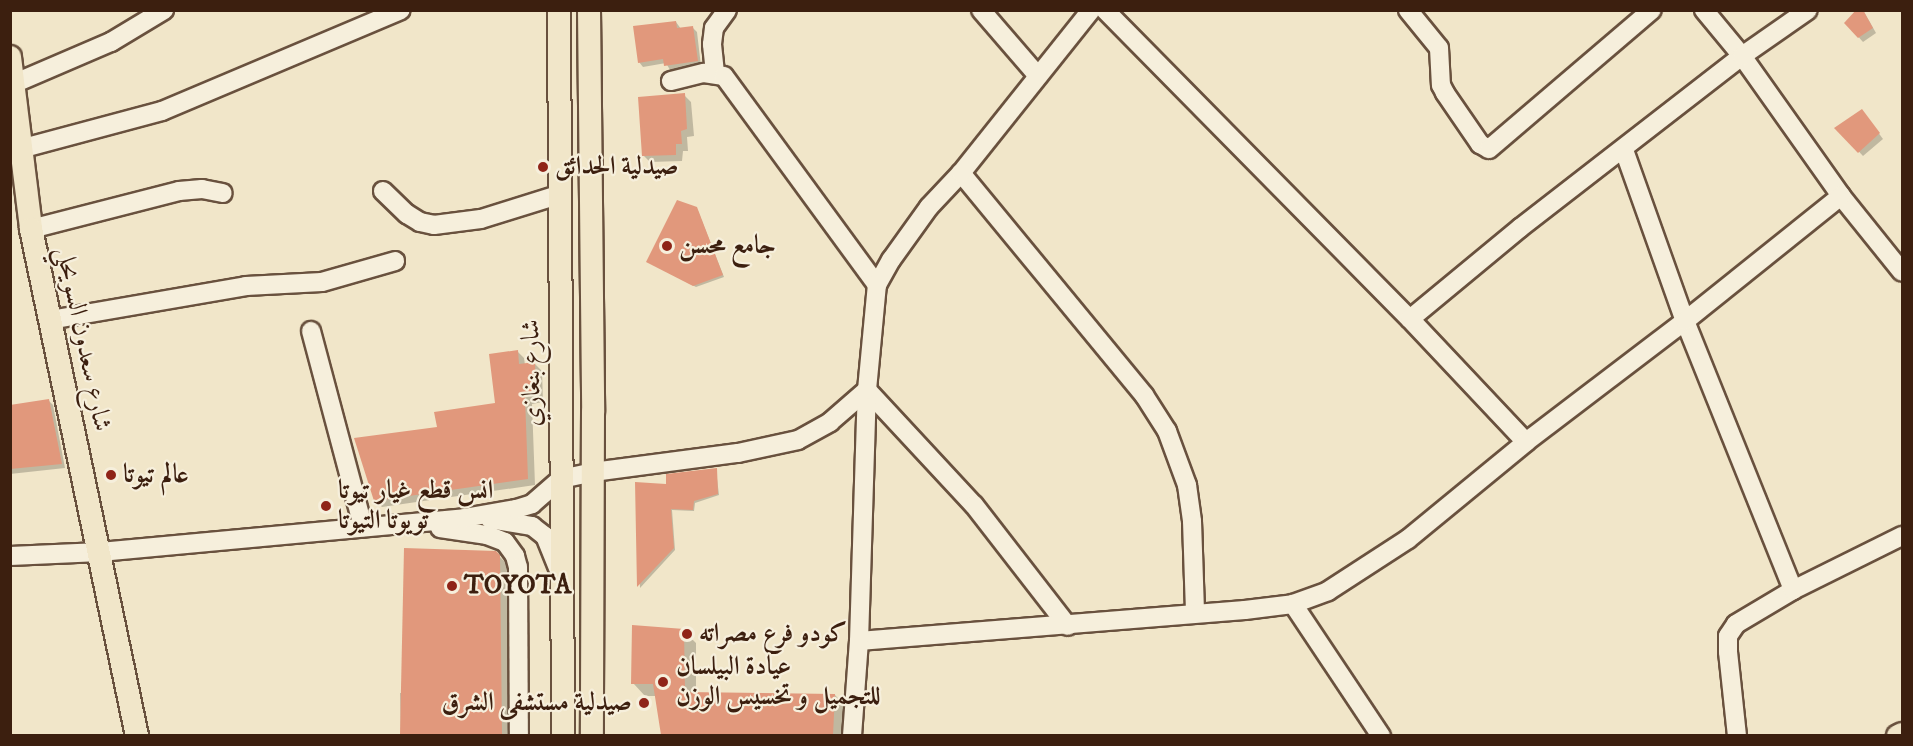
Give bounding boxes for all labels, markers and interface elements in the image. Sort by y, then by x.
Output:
place label: صيدلية الحدائق [555,151,679,183]
marker: صيدلية الحدائق [536,160,550,174]
place label: جامع محسن [679,230,776,262]
marker: جامع محسن [660,239,674,253]
street label: شارع سعدون السويحلي [48,244,118,434]
street label: شارع بنغازي [515,319,549,427]
place label: عالم تيوتا [123,459,189,491]
marker: عالم تيوتا [104,468,118,482]
place label: انس قطع غيار تيوتا تويوتا التيوتا [338,475,493,536]
marker: انس قطع غيار تيوتا تويوتا التيوتا [319,499,333,513]
place label: TOYOTA [464,570,571,602]
marker: TOYOTA [445,579,459,593]
place label: كودو فرع مصراته [699,618,847,650]
marker: كودو فرع مصراته [680,627,694,641]
place label: عيادة البيلسان للتجميل و تخسيس الوزن [676,651,880,712]
marker: عيادة البيلسان للتجميل و تخسيس الوزن [654,673,672,691]
place label: صيدلية مستشفى الشرق [442,687,632,719]
marker: صيدلية مستشفى الشرق [637,696,651,710]

